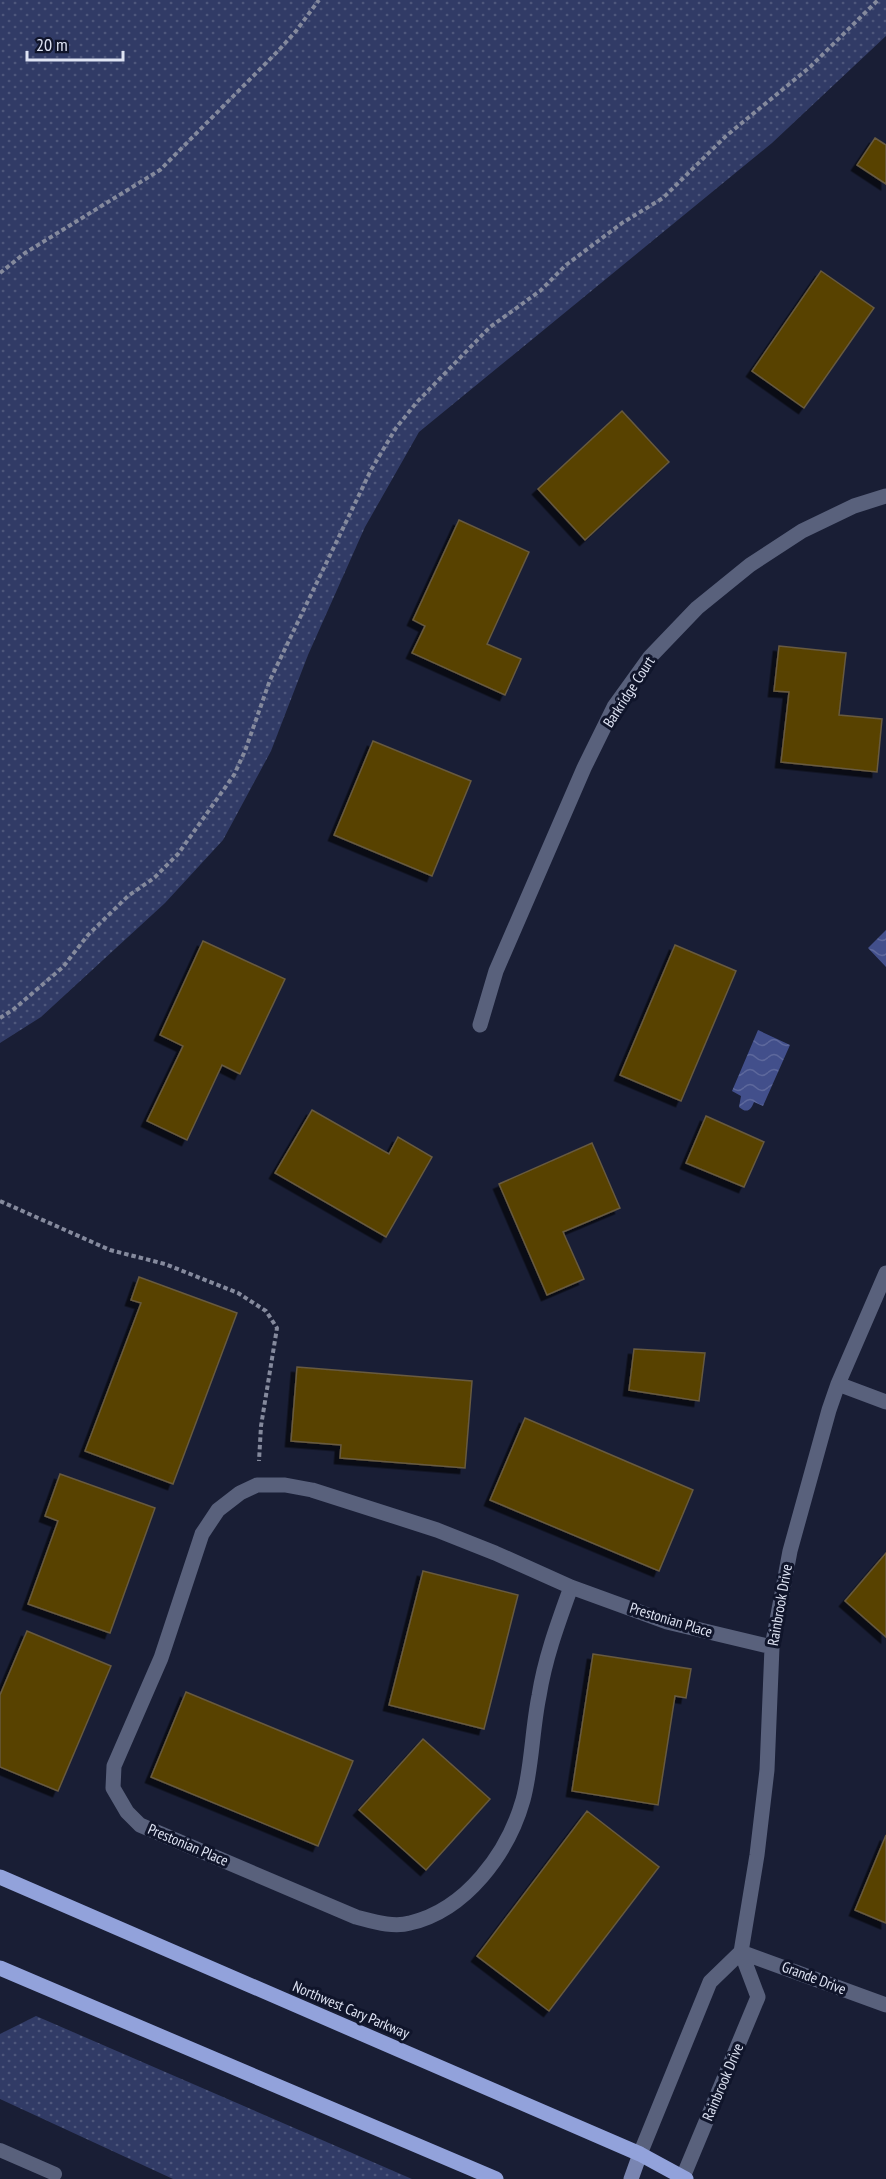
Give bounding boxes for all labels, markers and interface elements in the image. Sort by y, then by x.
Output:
scale bar [27,24,123,62]
text: 20 m [36,33,68,56]
street label: Barkridge Court [599,653,659,731]
street label: Rainbrook Drive [763,1563,796,1647]
street label: Prestonian Place [628,1598,715,1641]
street label: Prestonian Place [145,1819,231,1870]
street label: Grande Drive [779,1957,849,1998]
street label: Northwest Cary Parkway [290,1976,413,2043]
street label: Rainbrook Drive [698,2040,747,2123]

